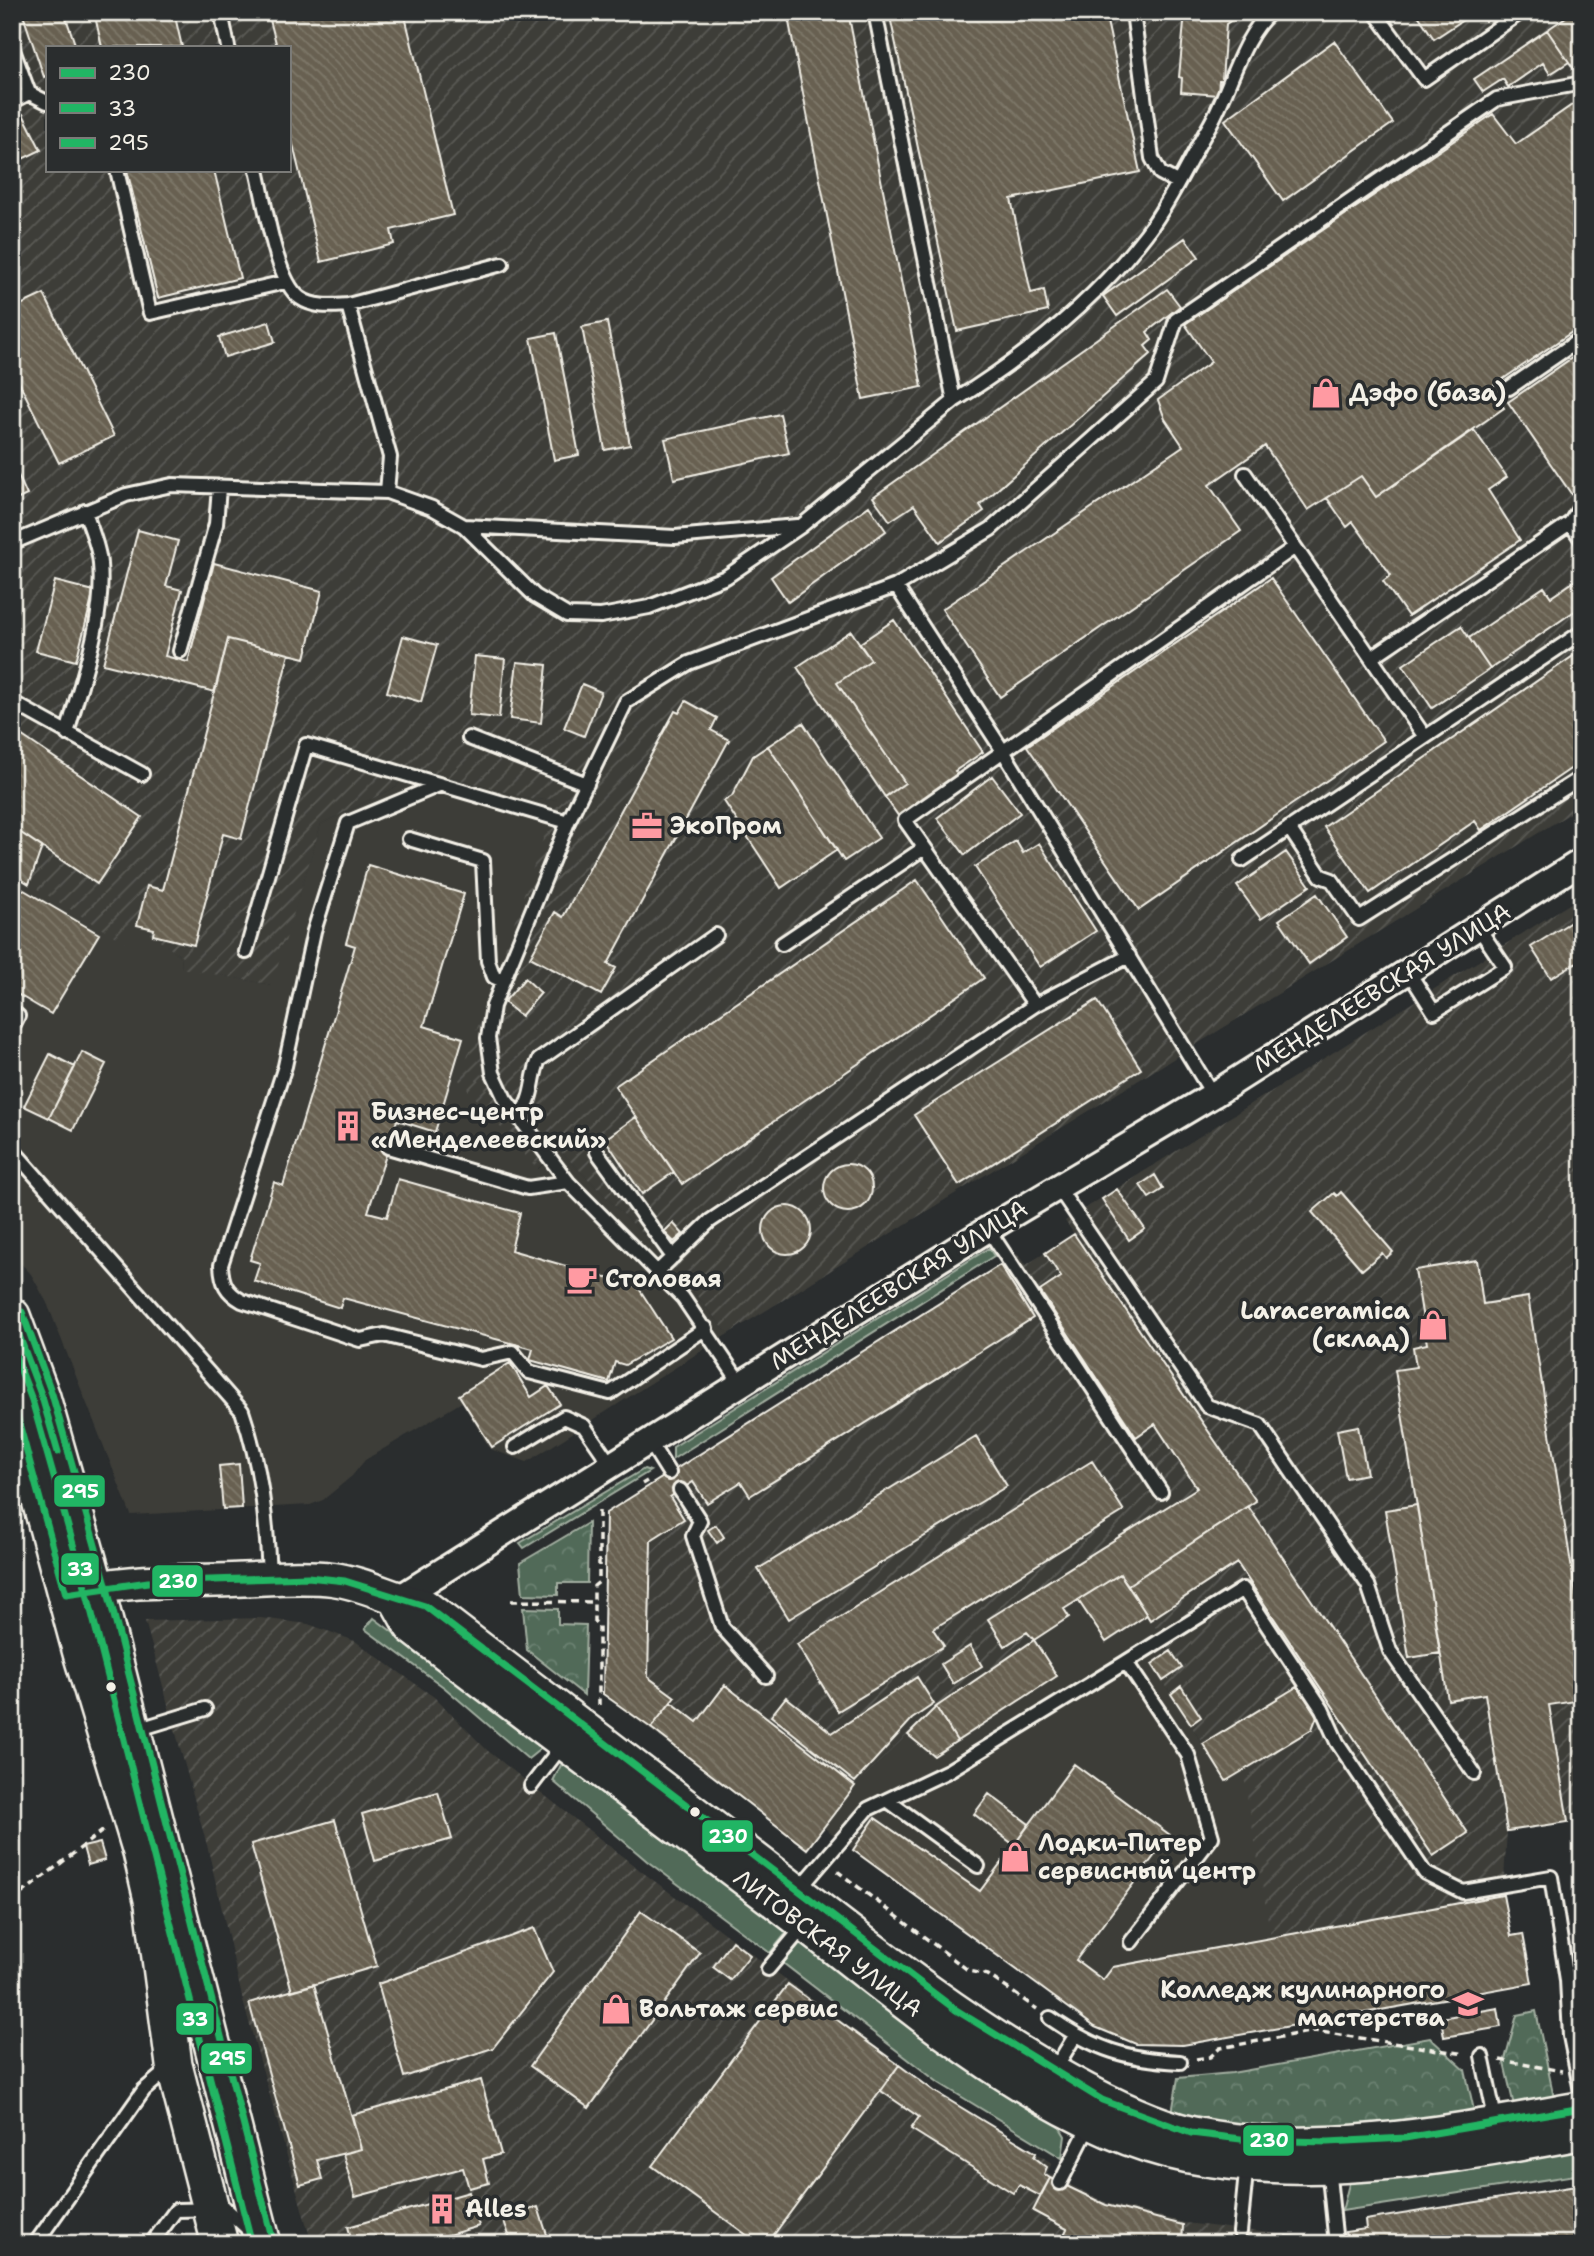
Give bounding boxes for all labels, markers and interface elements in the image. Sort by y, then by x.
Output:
legend [46,46,290,172]
text: 230 [108,59,151,87]
text: 33 [108,95,136,123]
text: 295 [108,129,149,157]
shop icon: Дэфо (база) [1309,376,1343,410]
place label: Дэфо (база) [1349,377,1506,409]
office icon: ЭкоПром [630,809,664,843]
place label: ЭкоПром [670,810,782,842]
street label: МЕНДЕЛЕЕВСКАЯ УЛИЦА [1247,895,1517,1081]
place label: Бизнес-центр «Менделеевский» [371,1096,606,1156]
building icon: Бизнес-центр «Менделеевский» [331,1109,365,1143]
street label: МЕНДЕЛЕЕВСКАЯ УЛИЦА [764,1192,1034,1378]
cafe icon: Столовая [565,1262,599,1296]
place label: Столовая [605,1263,722,1295]
place label: Laraceramica (склад) [1240,1295,1411,1355]
shop icon: Laraceramica (склад) [1416,1308,1450,1342]
line badge: 295 [53,1474,106,1508]
text: 295 [61,1479,99,1504]
line badge: 33 [60,1552,100,1586]
text: 33 [67,1557,93,1582]
line badge: 230 [151,1564,204,1598]
text: 230 [158,1569,198,1594]
unlabelled marker [104,1680,118,1694]
unlabelled marker [688,1805,702,1819]
line badge: 230 [701,1819,754,1853]
text: 230 [708,1824,748,1849]
place label: Лодки-Питер сервисный центр [1038,1827,1256,1887]
shop icon: Лодки-Питер сервисный центр [998,1840,1032,1874]
street label: ЛИТОВСКАЯ УЛИЦА [727,1861,929,2025]
place label: Колледж кулинарного мастерства [1160,1974,1446,2034]
school or university icon: Колледж кулинарного мастерства [1451,1987,1485,2021]
shop icon: Вольтаж сервис [599,1992,633,2026]
place label: Вольтаж сервис [639,1993,838,2025]
line badge: 33 [175,2002,215,2036]
text: 33 [182,2007,208,2032]
line badge: 295 [200,2042,253,2075]
text: 295 [208,2046,246,2071]
line badge: 230 [1242,2124,1295,2157]
text: 230 [1249,2128,1289,2153]
building icon: Alles [425,2192,459,2226]
place label: Alles [465,2193,527,2225]

